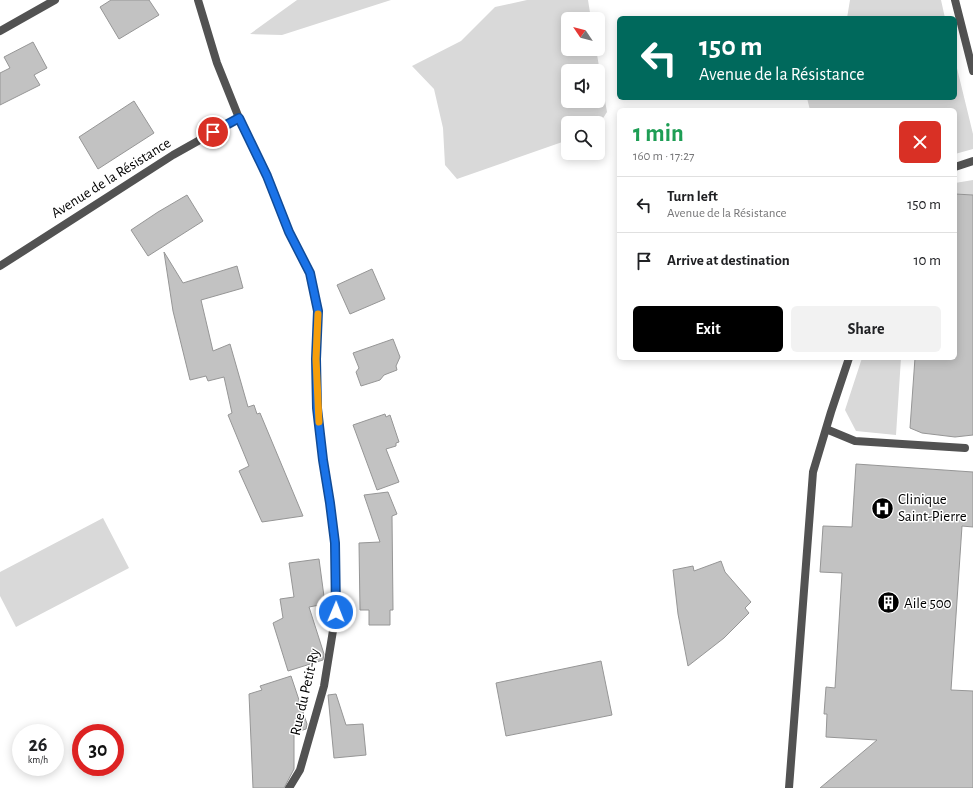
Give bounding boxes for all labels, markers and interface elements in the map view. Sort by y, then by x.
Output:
north arrow [561,12,605,56]
map controls [561,12,605,160]
icon: left [633,32,685,84]
text: 150 m [699,33,763,61]
button: sound [561,64,605,108]
text: Avenue de la Résistance [699,66,864,84]
pin [196,115,230,149]
button: search [561,116,605,160]
icon: arrive [202,121,224,143]
button: close [899,121,941,163]
text: 1 min [633,122,684,146]
street label: Avenue de la Résistance [49,135,174,221]
text: 160 m · 17:27 [633,150,694,163]
text: Turn left [667,189,718,204]
icon: left [633,194,655,216]
text: 150 m [907,197,941,212]
text: Avenue de la Résistance [667,207,787,220]
icon: arrive [633,250,655,272]
text: Arrive at destination [667,253,790,268]
text: 10 m [913,253,941,268]
button: Exit [633,306,783,352]
button: Share [791,306,941,352]
place label: Clinique Saint-Pierre [898,492,967,524]
hospital icon: Clinique Saint-Pierre [870,495,896,521]
building icon: Aile 500 [875,590,901,616]
position arrow [315,591,357,633]
place label: Aile 500 [904,596,952,611]
street label: Rue du Petit-Ry [288,647,322,737]
speed limit sign: 30 [72,724,124,776]
text: 26 [28,735,48,755]
text: km/h [28,755,48,765]

